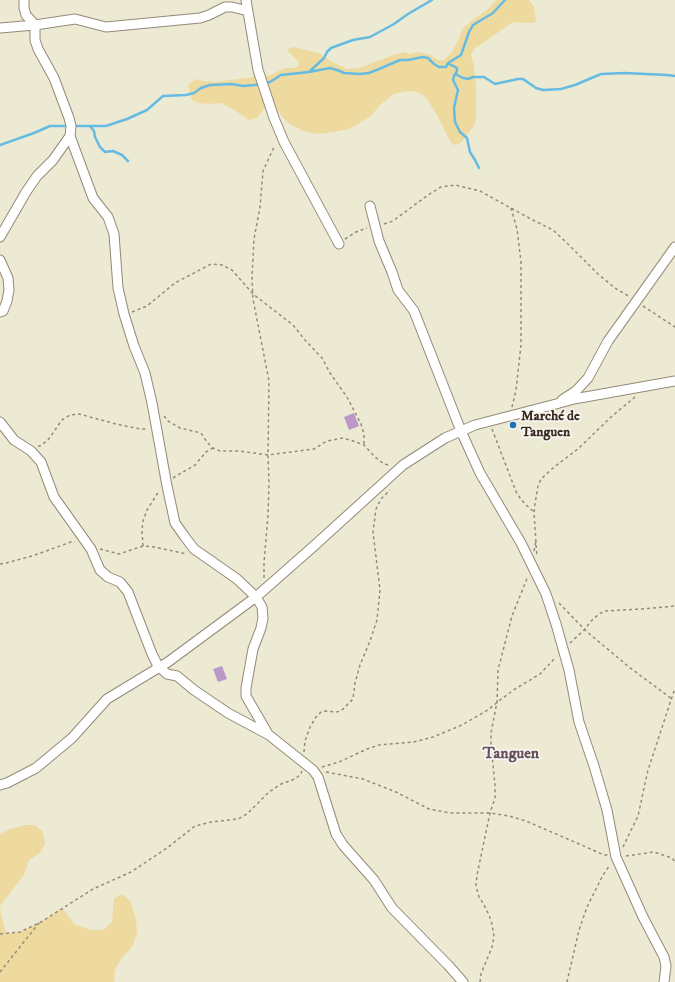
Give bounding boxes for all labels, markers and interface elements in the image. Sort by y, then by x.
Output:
place label: Marché de Tanguen [521,409,580,442]
marker: Marché de Tanguen [508,420,518,430]
district label: Tanguen [483,745,539,765]

